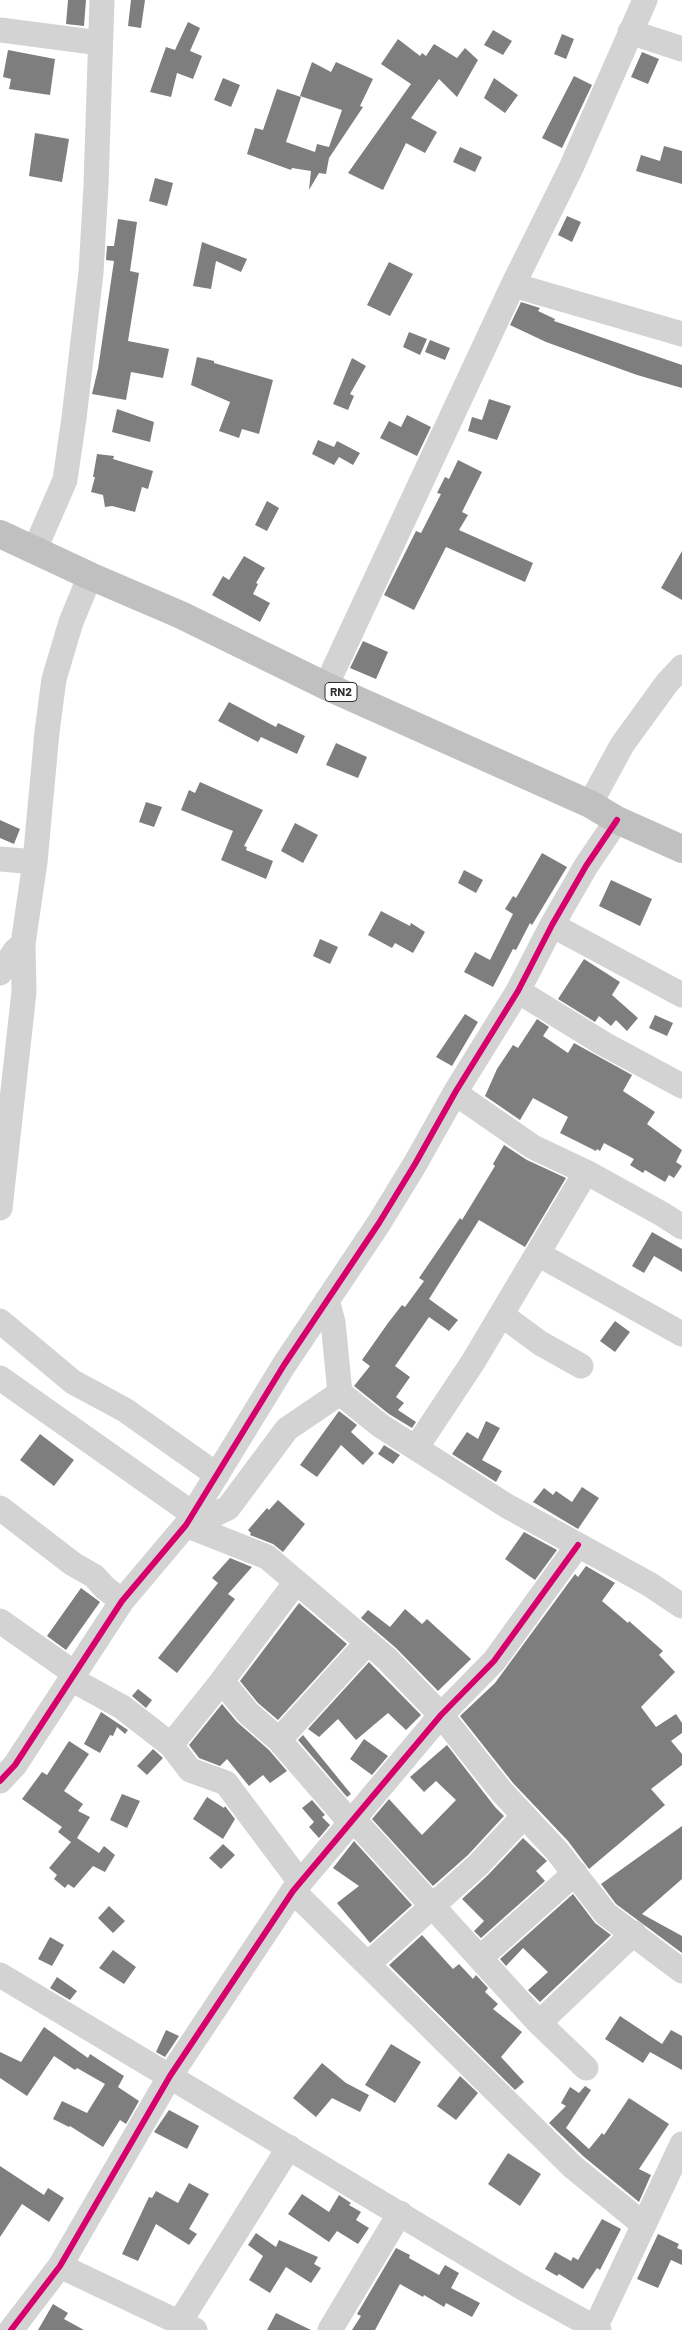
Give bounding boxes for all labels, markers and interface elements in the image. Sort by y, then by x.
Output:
road number: RN2 [325,682,357,702]

